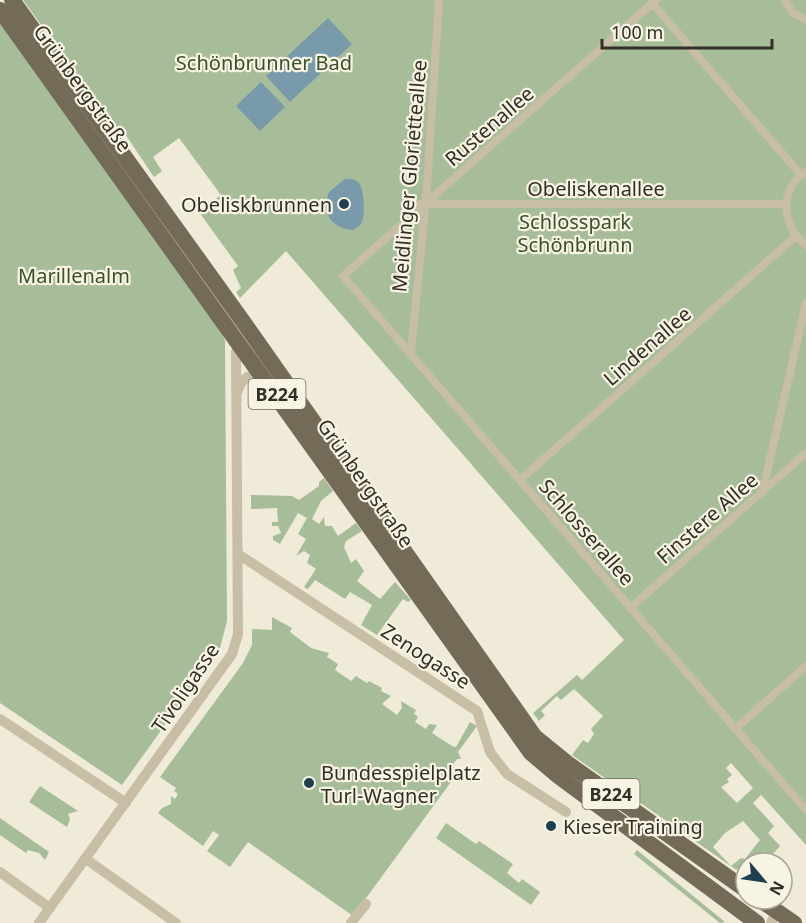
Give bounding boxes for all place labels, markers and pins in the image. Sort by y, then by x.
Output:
place label: Obeliskbrunnen [181,191,332,218]
marker: Obeliskbrunnen [337,197,351,211]
place label: Bundesspielplatz Turl-Wagner [321,759,481,809]
marker: Bundesspielplatz Turl-Wagner [302,776,316,790]
place label: Kieser Training [563,813,703,840]
marker: Kieser Training [544,819,558,833]

